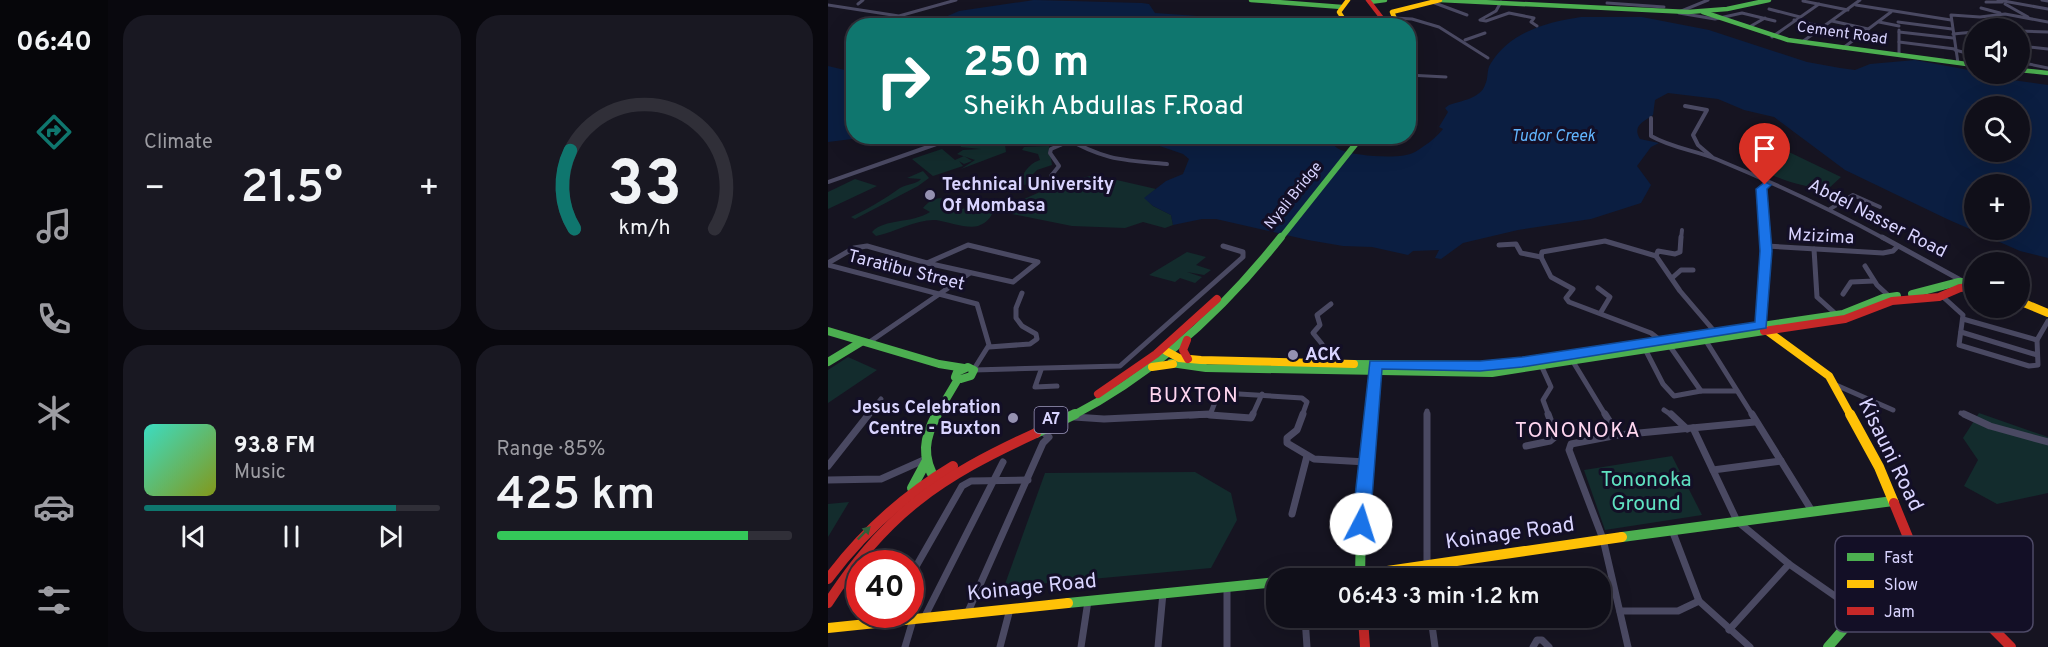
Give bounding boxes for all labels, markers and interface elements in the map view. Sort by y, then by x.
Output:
street label: Cement Road [1795,18,1889,50]
map controls [1964,18,2030,318]
button: sound [1964,18,2030,84]
text: 06:40 [16,26,92,60]
text: 250 m [963,38,1089,91]
icon: right [864,42,942,120]
text: Sheikh Abdullas F.Road [963,90,1244,124]
button: search [1964,96,2030,162]
icon: directions [33,111,75,153]
pin [1739,123,1790,185]
water label: Tudor Creek [1511,127,1596,147]
text: Climate [144,130,213,156]
icon: arrive [1748,132,1781,165]
text: 33 [607,148,682,227]
street label: Nyali Bridge [1261,158,1327,234]
text: 21.5° [241,161,343,218]
text: − [144,169,165,211]
text: + [418,169,440,211]
place label: Technical University Of Mombasa [942,174,1114,218]
street label: Abdel Nasser Road [1804,174,1950,264]
button: + [1964,174,2030,240]
marker: Technical University Of Mombasa [923,188,937,202]
icon: music [33,205,75,247]
text: km/h [618,216,670,243]
street label: Mzizima [1787,224,1855,250]
street label: Taratibu Street [845,245,967,297]
button: − [1964,252,2030,318]
icon: phone [33,298,75,340]
place label: ACK [1305,344,1342,367]
marker: ACK [1286,348,1300,362]
district label: BUXTON [1149,383,1239,410]
icon: climate [33,392,75,434]
street label: Kisauni Road [1851,394,1929,516]
place label: Jesus Celebration Centre - Buxton [852,397,1001,441]
road number: A7 [1034,407,1068,433]
marker: Jesus Celebration Centre - Buxton [1006,411,1020,425]
district label: TONONOKA [1515,418,1641,445]
text: 93.8 FM [234,433,315,460]
text: Range · 85% [497,437,605,463]
text: Music [234,460,286,486]
park label: Tononoka Ground [1600,467,1692,518]
text: 425 km [497,468,655,525]
icon: car [33,486,75,528]
position arrow [1329,492,1393,556]
street label: Koinage Road [1444,512,1576,556]
icon: previous [177,520,210,553]
icon: pause [275,520,308,553]
icon: next [374,520,407,553]
one-way arrow [857,527,871,541]
legend [1835,536,2033,632]
text: Fast [1884,549,1914,569]
speed limit sign: 40 [846,550,924,628]
street label: Koinage Road [966,568,1098,608]
text: Slow [1884,576,1918,596]
icon: filters [33,579,75,621]
text: 06:43 · 3 min · 1.2 km [1337,584,1540,611]
text: Jam [1884,603,1915,623]

